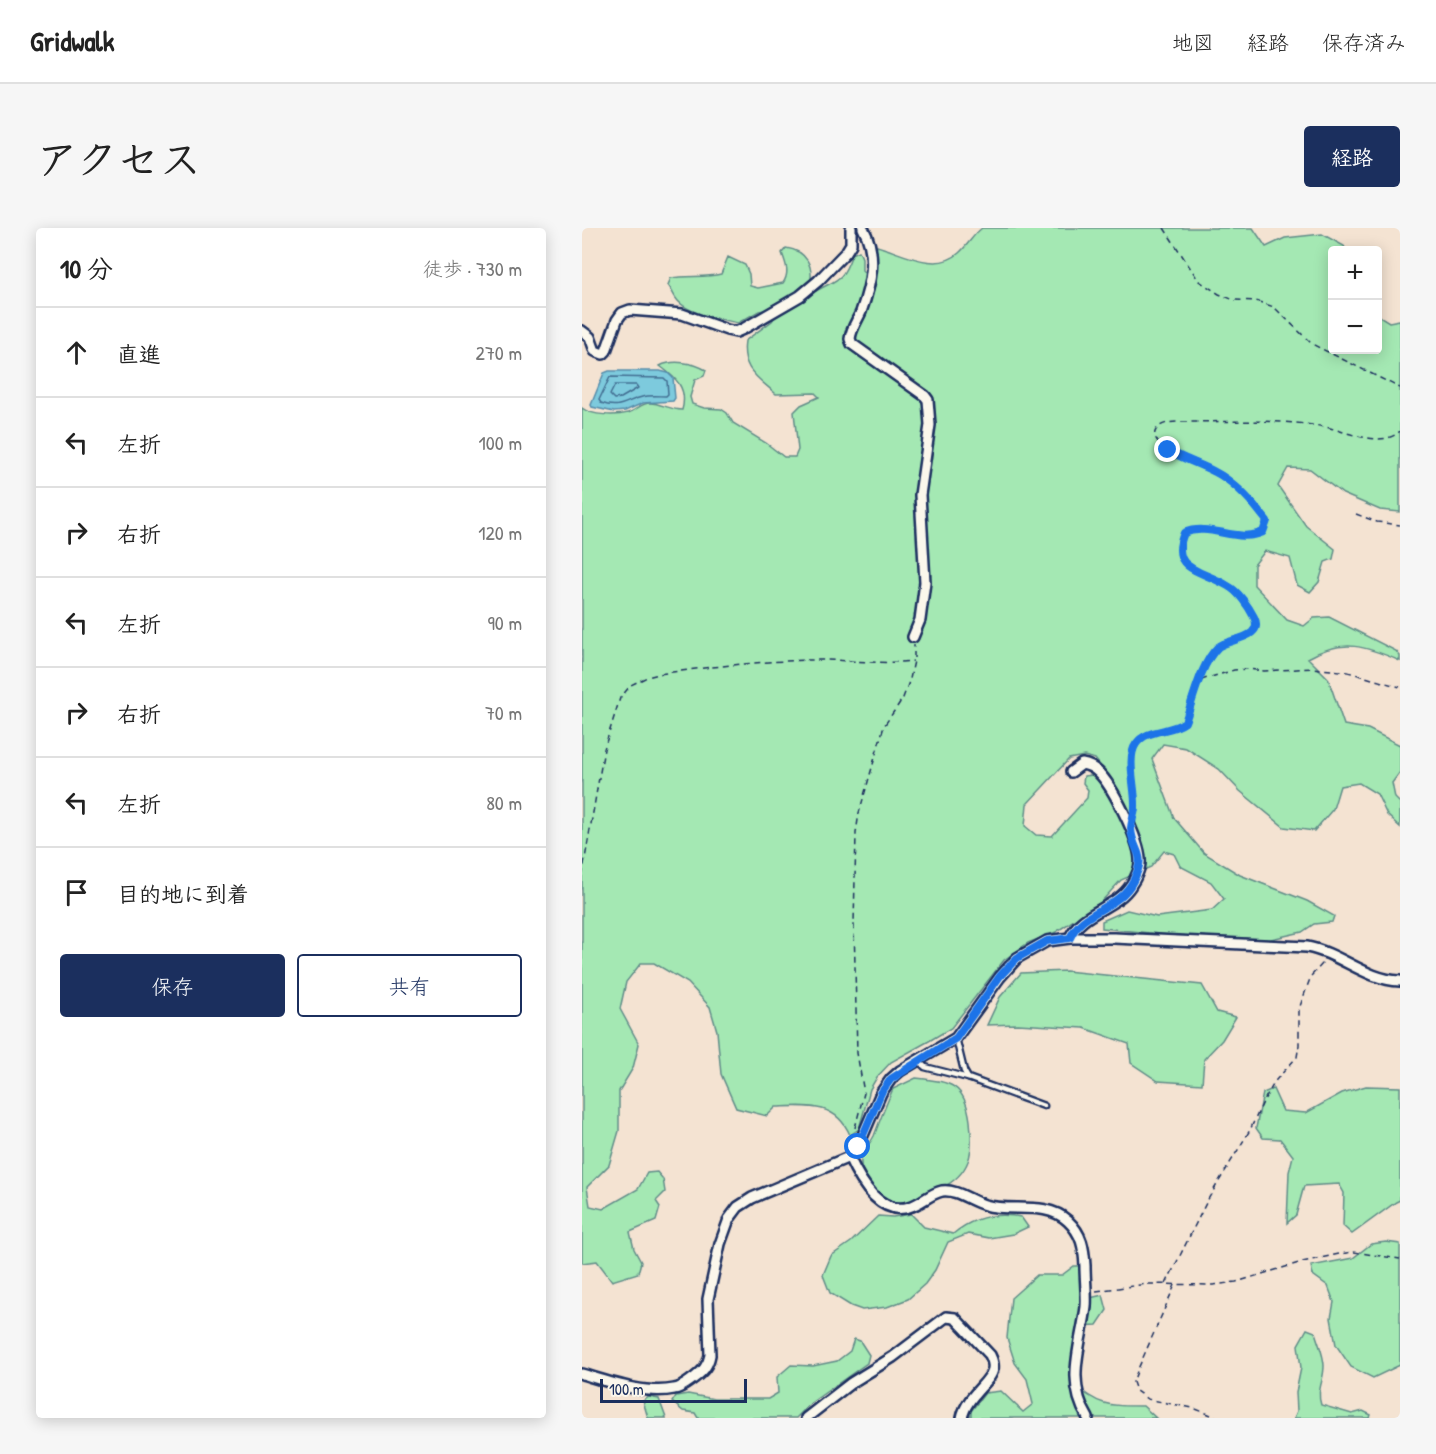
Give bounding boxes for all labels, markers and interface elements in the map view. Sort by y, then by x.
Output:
text: Gridwalk [30,22,114,60]
text: 地図 [1172,28,1214,57]
text: 経路 [1247,28,1289,57]
text: 保存済み [1322,28,1406,57]
button: 経路 [1304,126,1400,187]
text: アクセス [36,130,201,187]
map controls [1328,246,1382,354]
button: + [1328,246,1382,300]
text: 10 分 [60,251,113,286]
text: 徒歩 · 730 m [423,255,522,282]
button: − [1328,300,1382,354]
icon: ahead [60,336,93,369]
text: 直進 [117,339,161,369]
text: 270 m [476,339,522,366]
icon: left [60,426,93,459]
text: 左折 [117,429,161,459]
text: 100 m [479,429,522,456]
route end [1154,436,1180,462]
icon: right [60,516,93,549]
text: 右折 [117,519,161,549]
text: 120 m [478,519,522,546]
icon: left [60,606,93,639]
text: 左折 [117,609,161,639]
text: 90 m [488,609,522,636]
icon: right [60,696,93,729]
text: 右折 [117,699,161,729]
text: 70 m [485,699,522,726]
icon: left [60,786,93,819]
text: 左折 [117,789,161,819]
text: 80 m [486,789,522,816]
icon: arrive [60,876,93,909]
text: 目的地に到着 [117,879,249,909]
button: 保存 [60,954,285,1017]
button: 共有 [297,954,522,1017]
route start [844,1133,870,1159]
scale bar [600,1376,747,1404]
text: 100 m [609,1378,644,1400]

